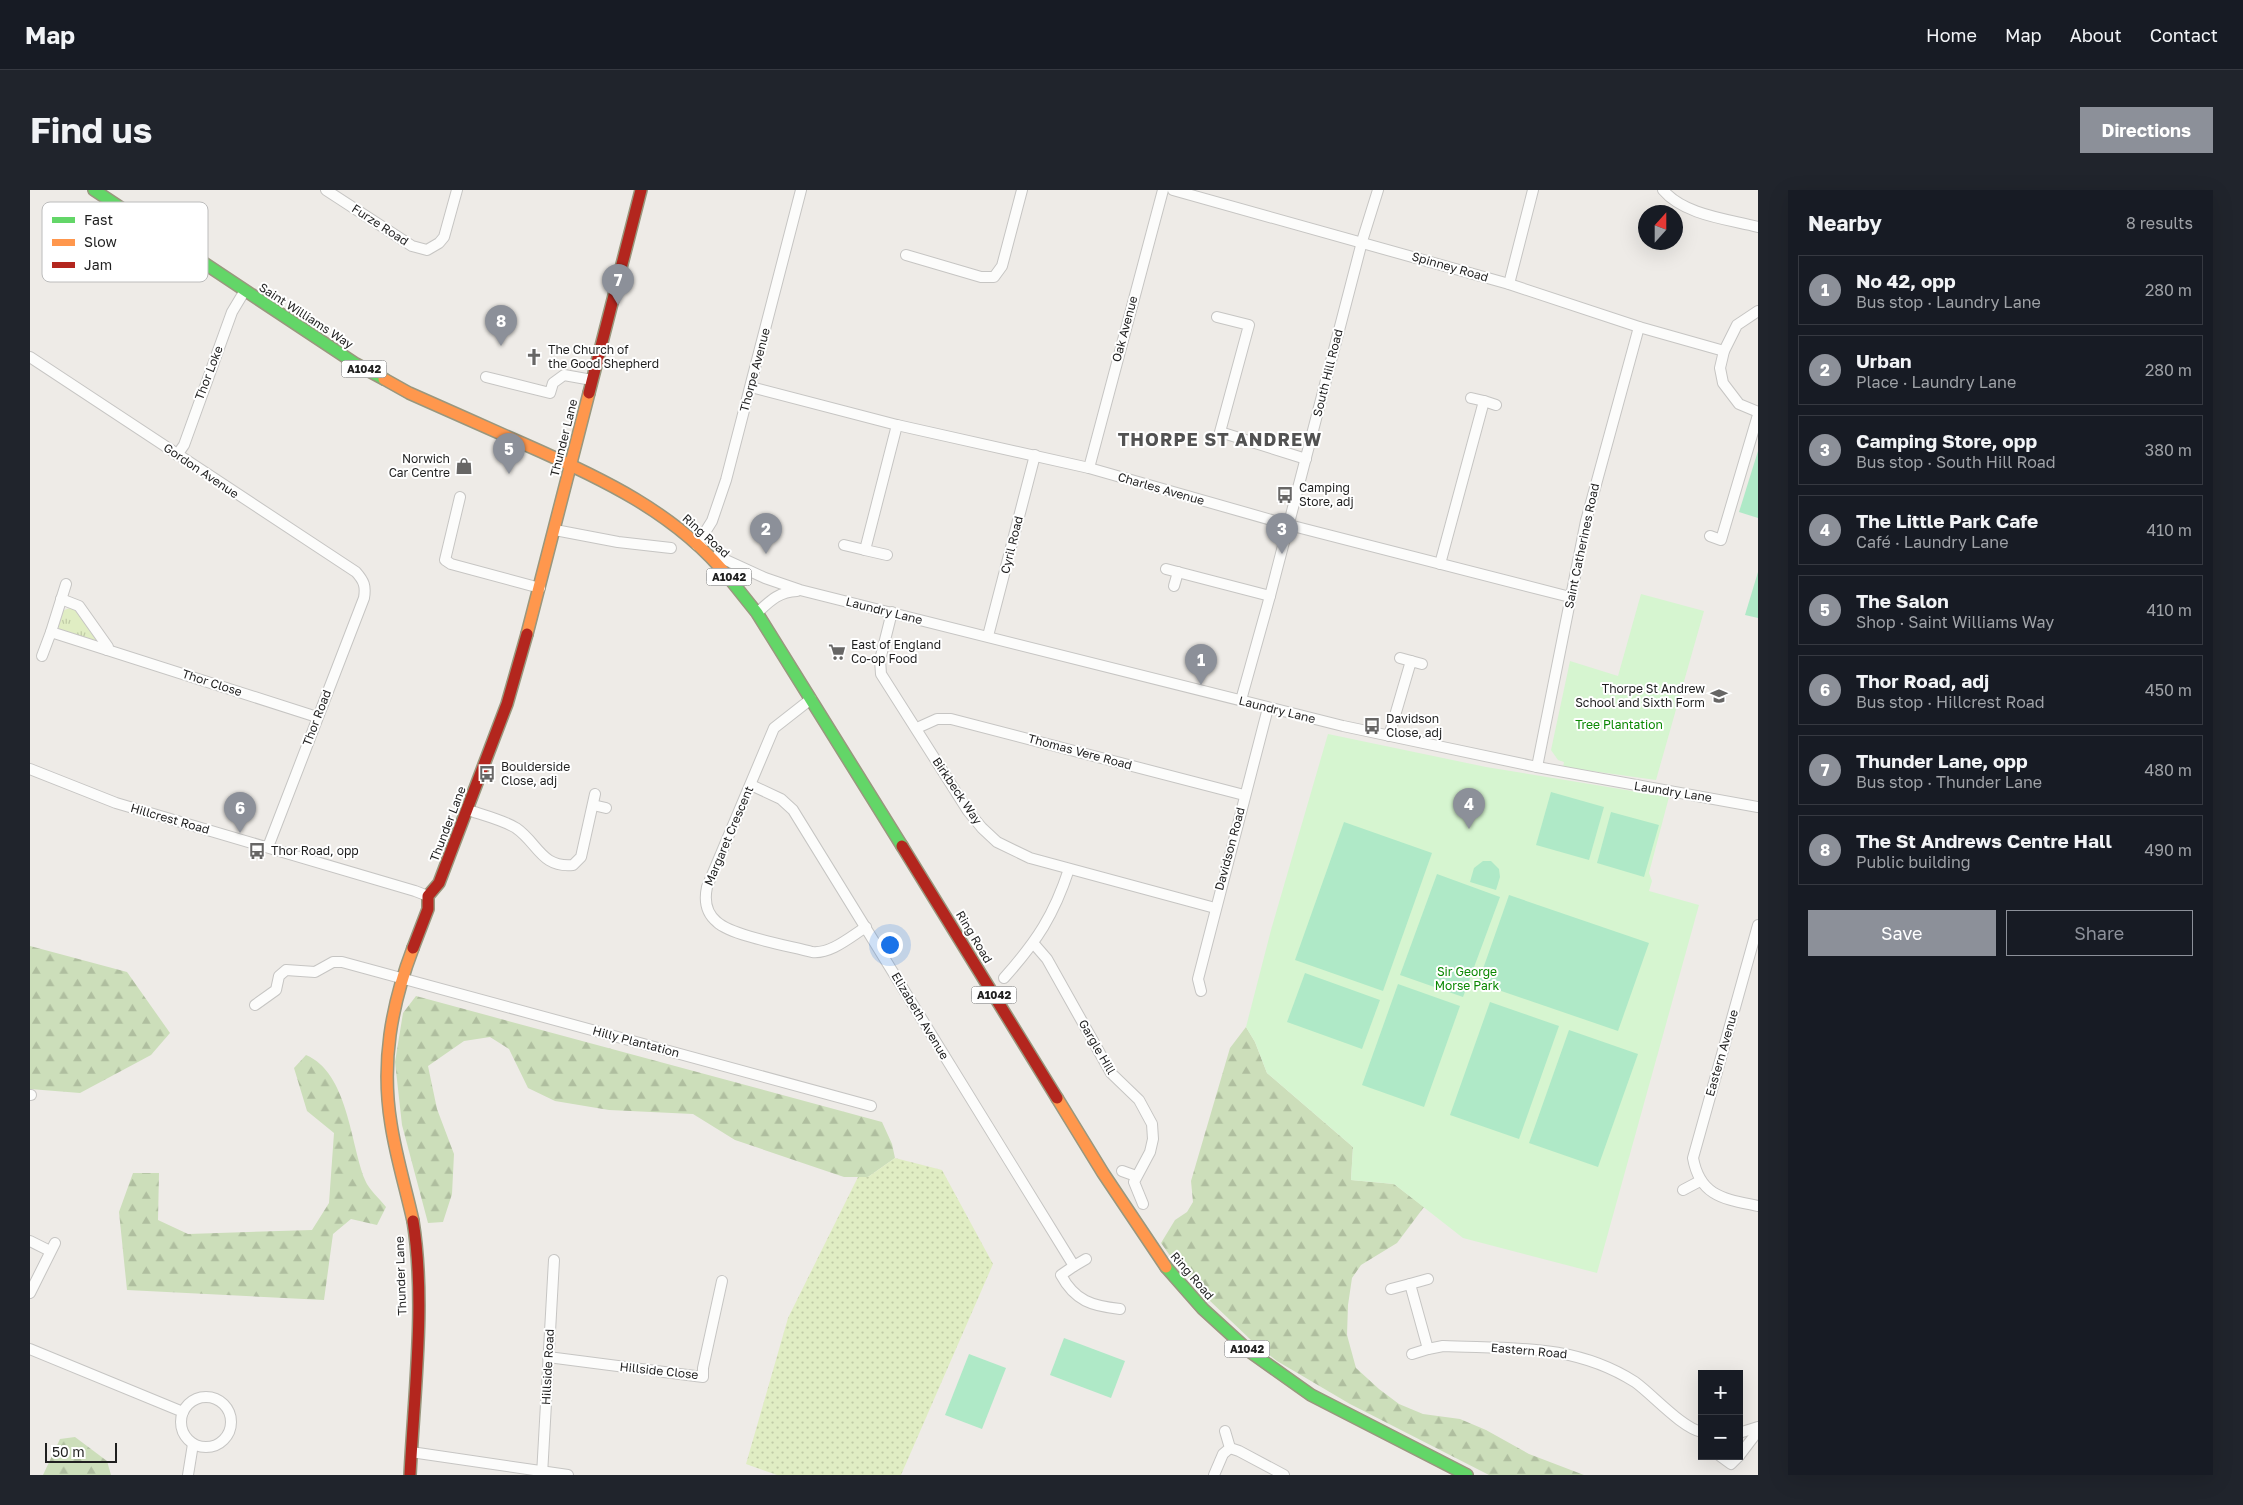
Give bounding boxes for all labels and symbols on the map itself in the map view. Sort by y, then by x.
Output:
street label: Furze Road [349,201,411,248]
legend [42,202,208,282]
north arrow [1638,205,1683,250]
text: Fast [84,211,113,228]
text: Slow [84,233,117,250]
street label: Spinney Road [1410,248,1490,285]
text: Jam [84,256,112,273]
pin: 7 [602,264,634,305]
street label: Saint Williams Way [256,279,356,352]
street label: Oak Avenue [1108,294,1141,364]
pin: 8 [485,305,517,346]
street label: Thorpe Avenue [736,326,773,414]
street label: South Hill Road [1309,328,1346,418]
place label: The Church of the Good Shepherd [548,342,659,371]
street label: Thor Loke [191,343,226,402]
church icon: The Church of the Good Shepherd [524,347,544,367]
road number: A1042 [342,360,386,378]
street label: Thunder Lane [547,397,580,478]
district label: THORPE ST ANDREW [1118,428,1322,450]
pin: 5 [493,433,525,474]
street label: Gordon Avenue [161,440,242,501]
place label: Norwich Car Centre [389,451,450,480]
shop icon: Norwich Car Centre [454,456,474,476]
street label: Charles Avenue [1116,469,1206,508]
place label: Camping Store, adj [1299,480,1354,509]
street label: Saint Catherines Road [1561,482,1602,610]
bus stop icon: Camping Store, adj [1275,485,1295,505]
street label: Ring Road [680,510,733,561]
pin: 2 [750,513,782,554]
pin: 3 [1266,513,1298,554]
street label: Cyril Road [997,514,1026,575]
road number: A1042 [706,568,752,586]
street label: Laundry Lane [844,594,924,627]
place label: East of England Co-op Food [851,637,941,666]
supermarket icon: East of England Co-op Food [827,642,847,662]
pin: 1 [1185,644,1217,685]
street label: Thor Close [180,666,244,699]
place label: Thorpe St Andrew School and Sixth Form [1575,681,1705,710]
school or university icon: Thorpe St Andrew School and Sixth Form [1709,686,1729,706]
street label: Thor Road [299,688,334,748]
street label: Laundry Lane [1237,693,1317,726]
place label: Davidson Close, adj [1386,711,1442,740]
bus stop icon: Davidson Close, adj [1362,716,1382,736]
park label: Tree Plantation [1575,717,1663,732]
street label: Thomas Vere Road [1027,730,1134,773]
street label: Birkbeck Way [929,754,986,827]
place label: Boulderside Close, adj [501,759,570,788]
bus stop icon: Boulderside Close, adj [477,764,497,784]
street label: Laundry Lane [1633,778,1713,805]
street label: Thunder Lane [426,784,469,864]
street label: Margaret Crescent [701,784,756,888]
pin: 4 [1453,788,1485,829]
pin: 6 [224,792,256,833]
street label: Hillcrest Road [129,800,211,837]
street label: Davidson Road [1211,806,1248,892]
bus stop icon: Thor Road, opp [247,841,267,861]
place label: Thor Road, opp [271,843,359,858]
street label: Ring Road [953,908,996,966]
your location [877,932,903,958]
park label: Sir George Morse Park [1435,964,1499,993]
street label: Elizabeth Avenue [888,969,952,1062]
road number: A1042 [972,986,1016,1004]
street label: Eastern Avenue [1702,1008,1741,1098]
street label: Gargle Hill [1076,1017,1119,1077]
street label: Hilly Plantation [591,1023,681,1060]
street label: Thunder Lane [392,1236,409,1316]
street label: Ring Road [1168,1249,1217,1303]
street label: Hillside Road [538,1328,557,1405]
road number: A1042 [1224,1340,1270,1358]
street label: Eastern Road [1490,1340,1568,1361]
street label: Hillside Close [619,1359,699,1382]
scale bar [45,1440,118,1463]

